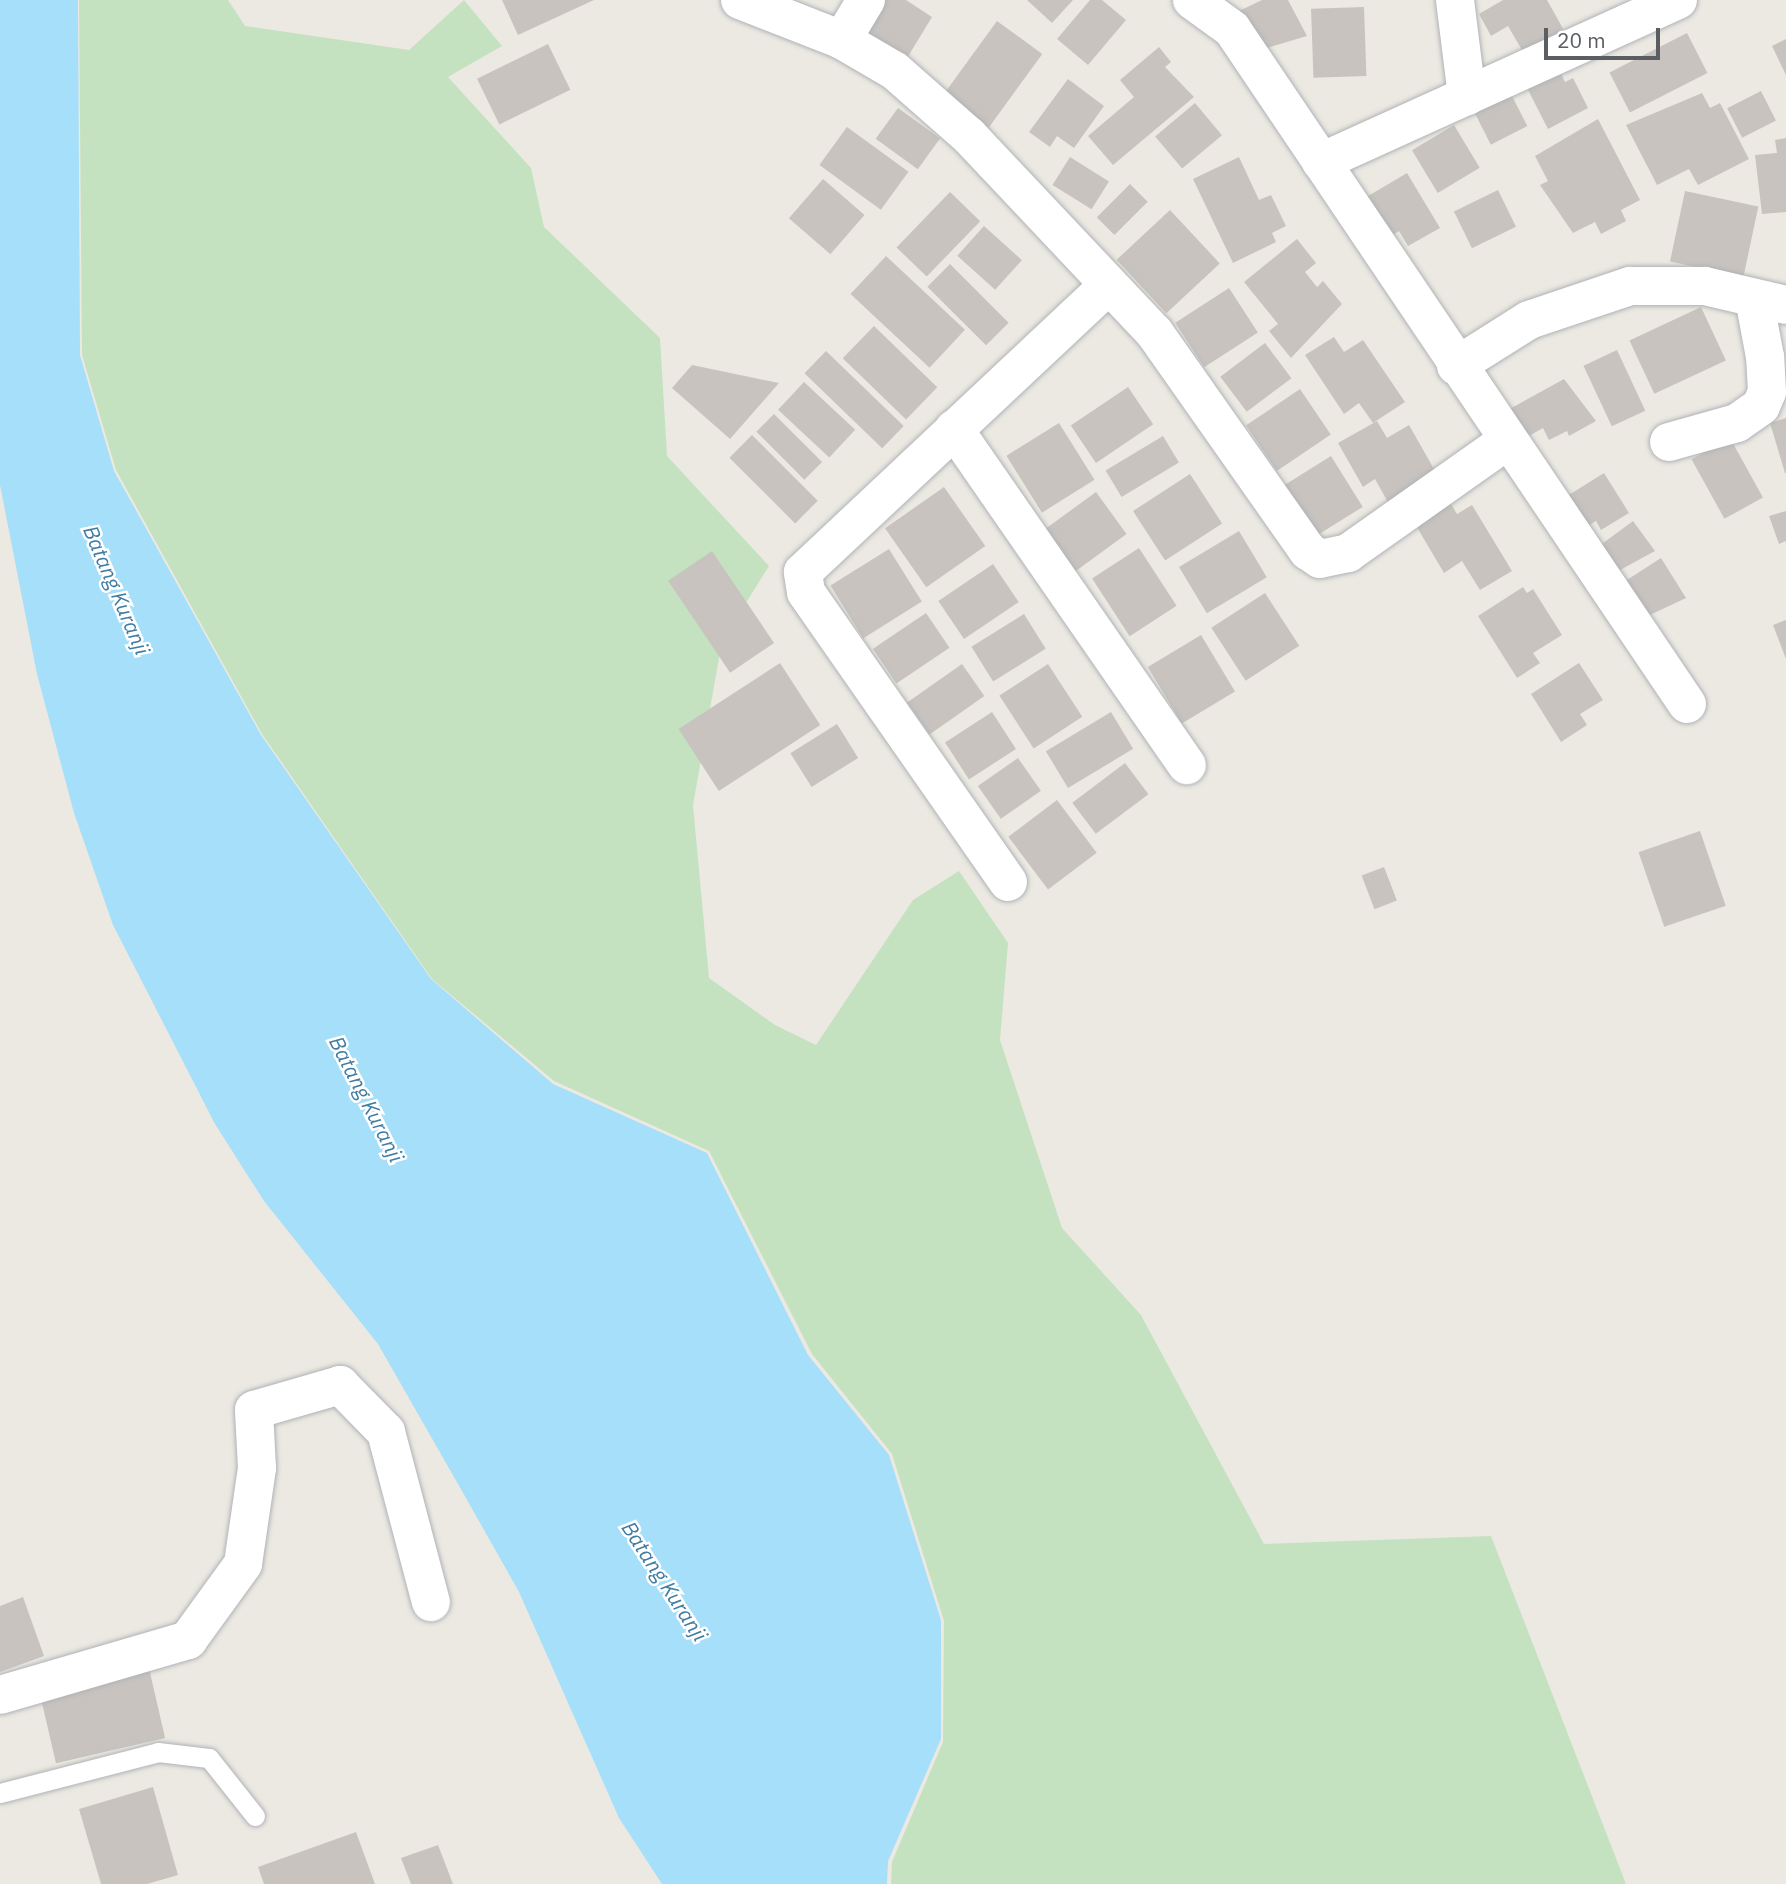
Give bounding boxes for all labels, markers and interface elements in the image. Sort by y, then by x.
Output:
scale bar [1548,14,1664,58]
text: 20 m [1557,26,1606,54]
water label: Batang Kuranji [78,521,156,659]
water label: Batang Kuranji [324,1032,410,1166]
water label: Batang Kuranji [617,1516,713,1646]

